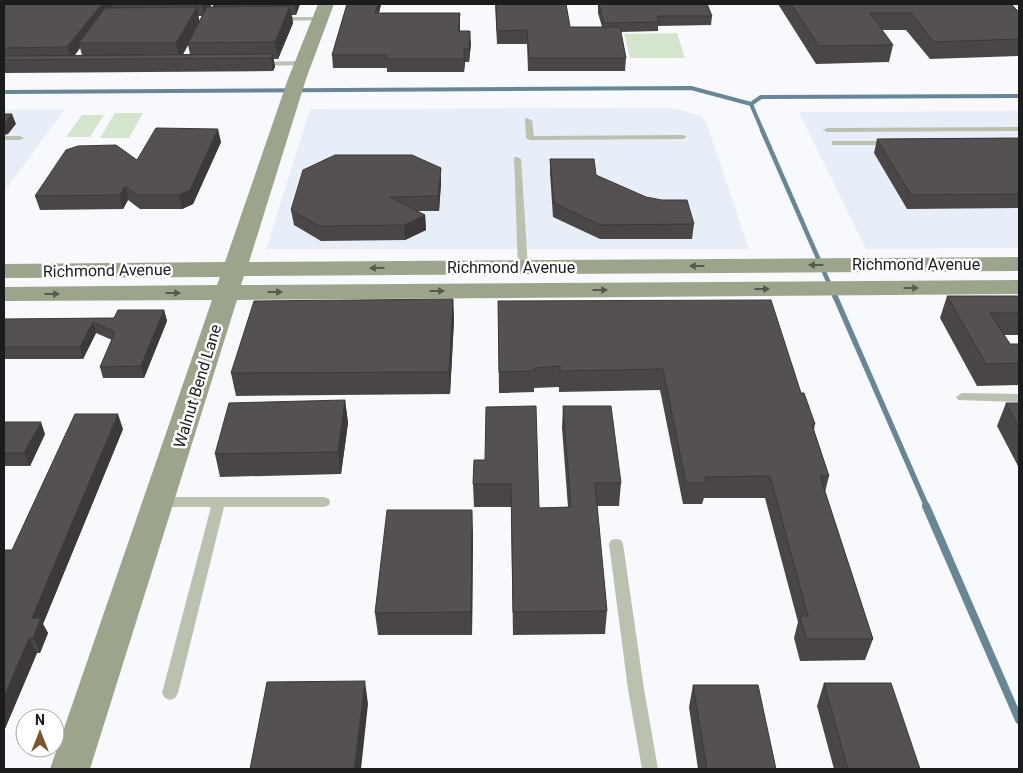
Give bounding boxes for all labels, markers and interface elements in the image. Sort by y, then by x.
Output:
street label: Richmond Avenue [852,255,980,274]
street label: Richmond Avenue [447,258,575,277]
street label: Richmond Avenue [43,260,171,281]
one-way arrow [808,261,824,269]
one-way arrow [689,262,705,270]
one-way arrow [369,264,385,272]
one-way arrow [903,284,919,292]
one-way arrow [755,285,771,293]
one-way arrow [592,286,608,294]
one-way arrow [430,287,446,295]
one-way arrow [267,288,283,296]
one-way arrow [165,289,181,297]
one-way arrow [45,290,61,298]
street label: Walnut Bend Lane [170,322,225,450]
north arrow [15,708,65,758]
text: N [35,712,45,728]

